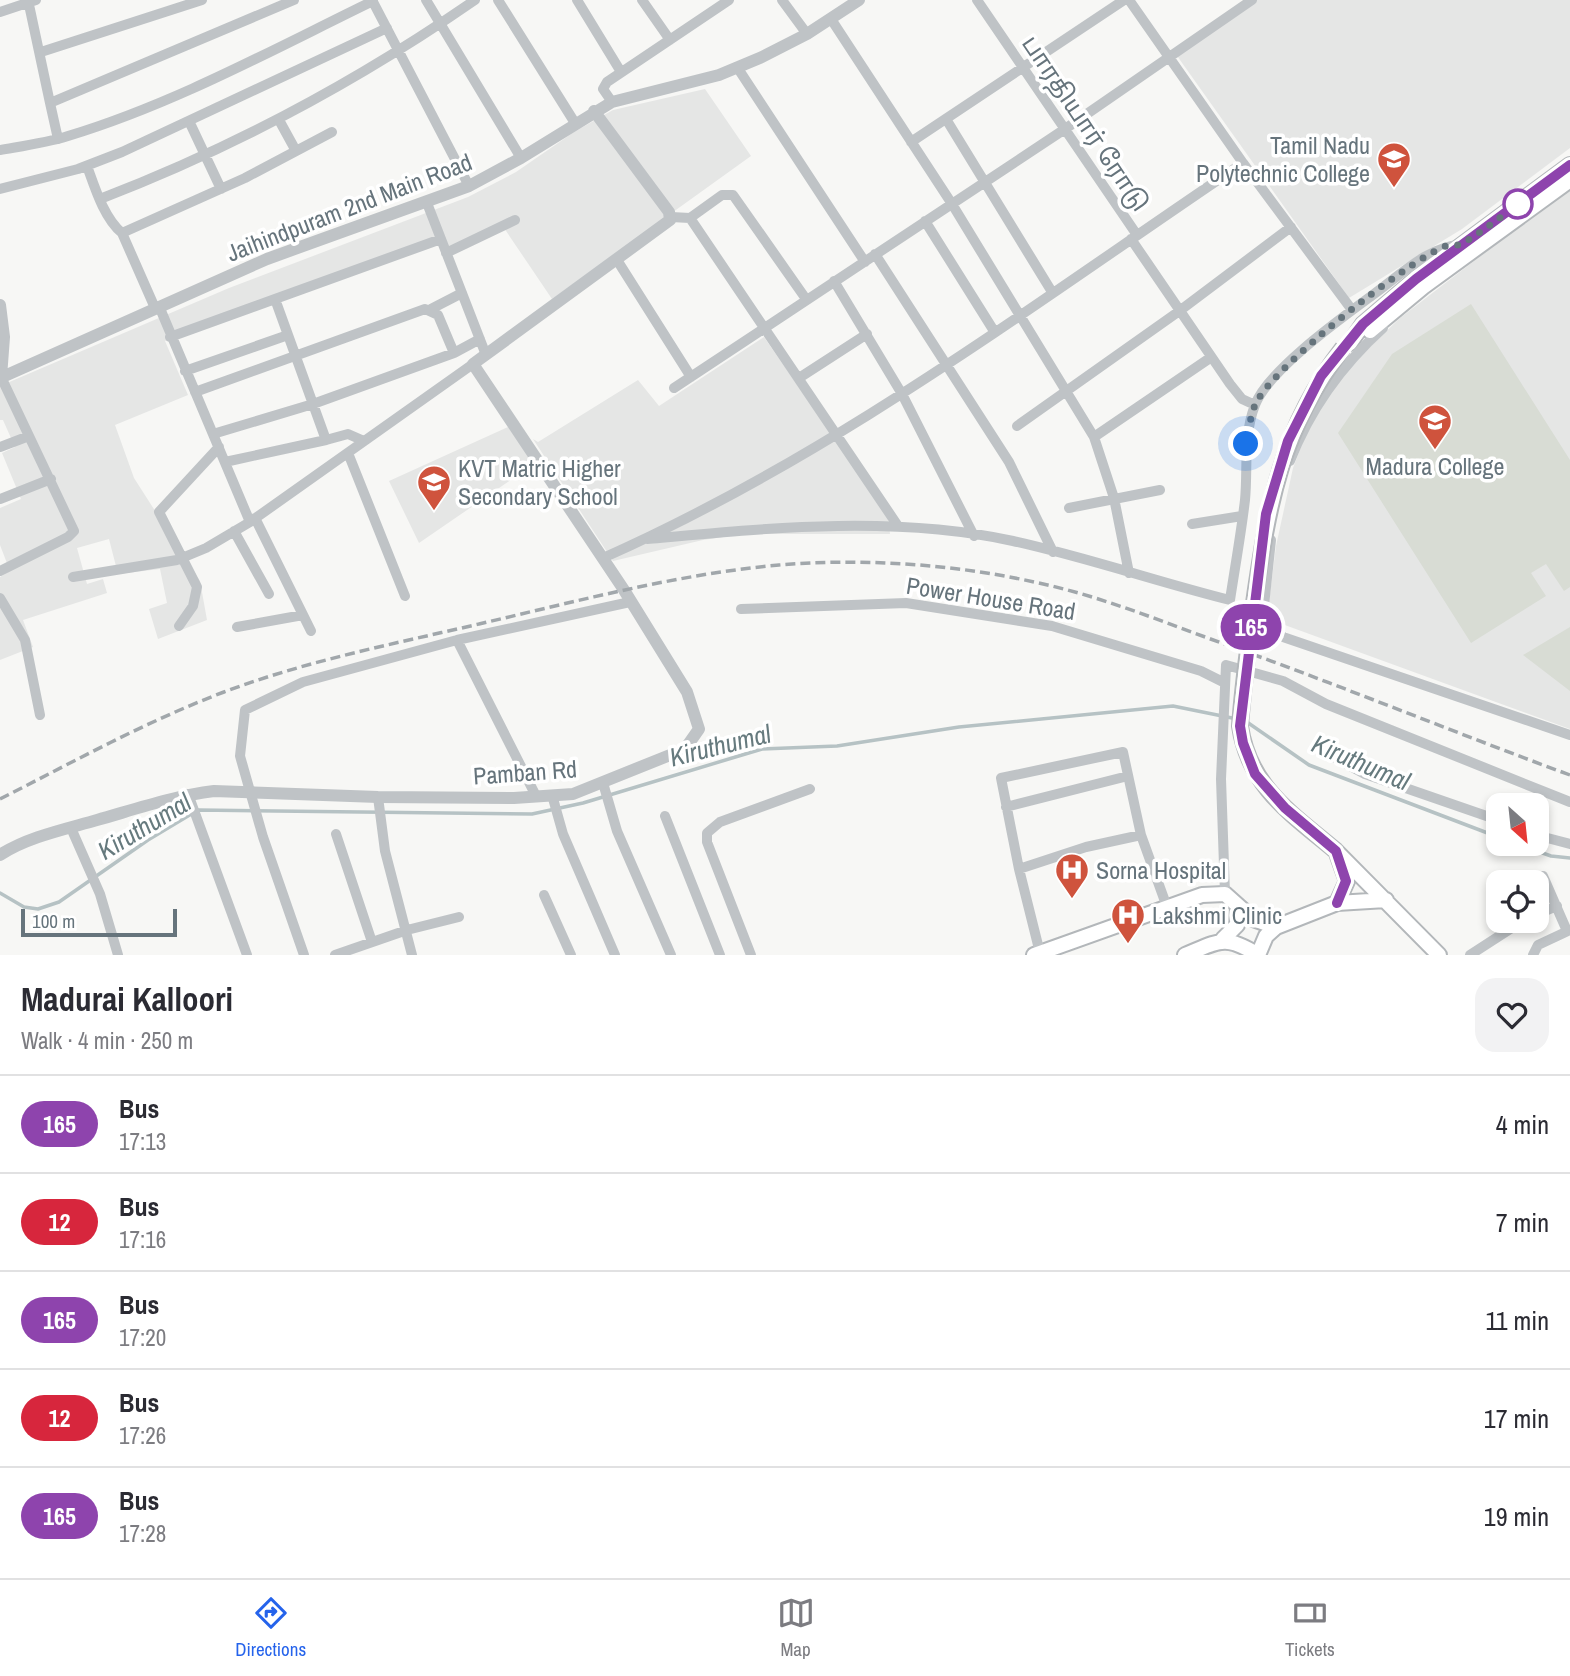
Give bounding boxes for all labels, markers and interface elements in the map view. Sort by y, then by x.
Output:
street label: பாரதியார் ரோடு [1014,29,1157,218]
place label: Tamil Nadu Polytechnic College [1196,129,1370,189]
school or university icon: Tamil Nadu Polytechnic College [1375,140,1413,189]
street label: Jaihindpuram 2nd Main Road [222,145,476,269]
unlabelled marker [1503,189,1533,219]
school or university icon: Madura College [1416,402,1454,451]
your location [1228,426,1263,461]
place label: Madura College [1366,450,1504,482]
place label: KVT Matric Higher Secondary School [458,452,621,512]
school or university icon: KVT Matric Higher Secondary School [415,463,453,512]
street label: Power House Road [904,569,1078,627]
line badge: 165 [1211,604,1291,650]
text: 165 [1235,611,1267,643]
water label: Kiruthumal [666,715,775,774]
water label: Kiruthumal [1307,726,1416,799]
street label: Pamban Rd [472,752,578,792]
water label: Kiruthumal [91,784,198,868]
north arrow [1486,793,1549,856]
map controls [1486,793,1549,933]
hospital icon: Sorna Hospital [1053,851,1091,900]
place label: Sorna Hospital [1096,854,1226,886]
button: locate [1486,870,1549,933]
hospital icon: Lakshmi Clinic [1109,896,1147,945]
place label: Lakshmi Clinic [1152,899,1282,931]
scale bar [21,906,177,938]
text: 100 m [32,908,75,934]
text: Madurai Kalloori [21,977,233,1021]
button: heart [1475,978,1549,1052]
text: Walk · 4 min · 250 m [21,1025,193,1056]
text: Bus [119,1091,159,1126]
text: 4 min [1496,1107,1549,1142]
text: 165 [43,1108,76,1140]
text: 17:13 [119,1126,166,1157]
text: Bus [119,1189,159,1224]
text: 7 min [1496,1205,1549,1240]
text: 12 [49,1206,70,1238]
text: 17:16 [119,1224,166,1255]
text: Bus [119,1287,159,1322]
text: 11 min [1485,1303,1549,1338]
text: 165 [43,1304,76,1336]
text: 17:20 [119,1322,166,1353]
text: Bus [119,1385,159,1420]
text: 17 min [1484,1401,1549,1436]
text: 12 [49,1402,70,1434]
text: 17:26 [119,1420,166,1451]
text: Bus [119,1483,159,1518]
text: 19 min [1484,1499,1549,1534]
text: 165 [43,1500,76,1532]
text: 17:28 [119,1518,166,1549]
tab: Directions [235,1594,306,1662]
tab: Map [777,1594,815,1662]
tab: Tickets [1285,1594,1335,1662]

